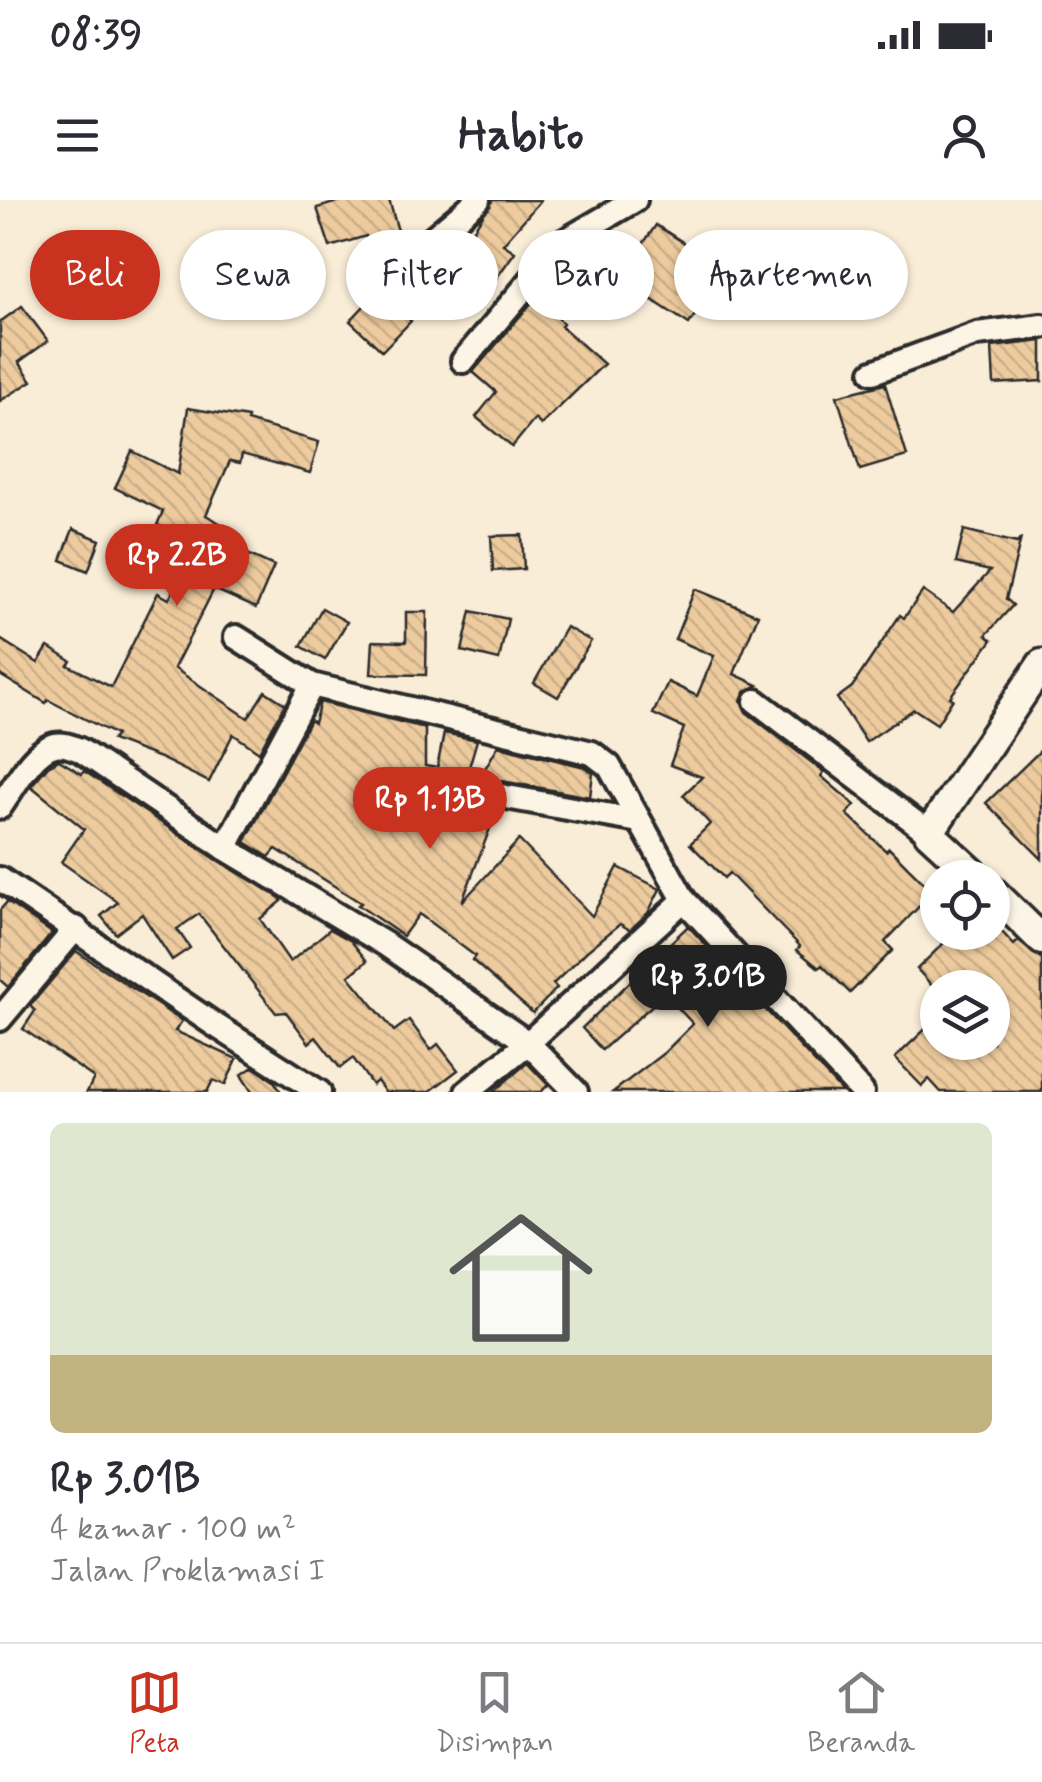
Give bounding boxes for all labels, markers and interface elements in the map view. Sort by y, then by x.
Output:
text: 08:39 [50,11,142,60]
text: Habito [458,106,584,165]
icon: menu [50,108,105,163]
icon: person [937,108,992,163]
chip: Beli [30,230,160,320]
chip: Sewa [180,230,326,320]
chip: Filter [346,230,498,320]
chip: Baru [518,230,654,320]
chip: Apartemen [674,230,908,320]
pin: Rp 2.2B [85,524,269,609]
text: Rp 2.2B [127,535,227,577]
pin: Rp 1.13B [327,767,533,852]
text: Rp 1.13B [375,778,485,820]
map controls [920,860,1010,1060]
button: locate [920,860,1010,950]
pin: Rp 3.01B [605,945,811,1030]
text: Rp 3.01B [651,956,765,998]
button: layers [920,970,1010,1060]
icon: home [431,1188,611,1368]
text: Rp 3.01B [50,1453,200,1508]
text: 4 kamar · 100 m² [50,1508,296,1550]
text: Jalan Proklamasi I [50,1550,325,1592]
tab: Peta [127,1665,182,1762]
tab: Disimpan [436,1665,554,1762]
tab: Beranda [808,1665,915,1762]

